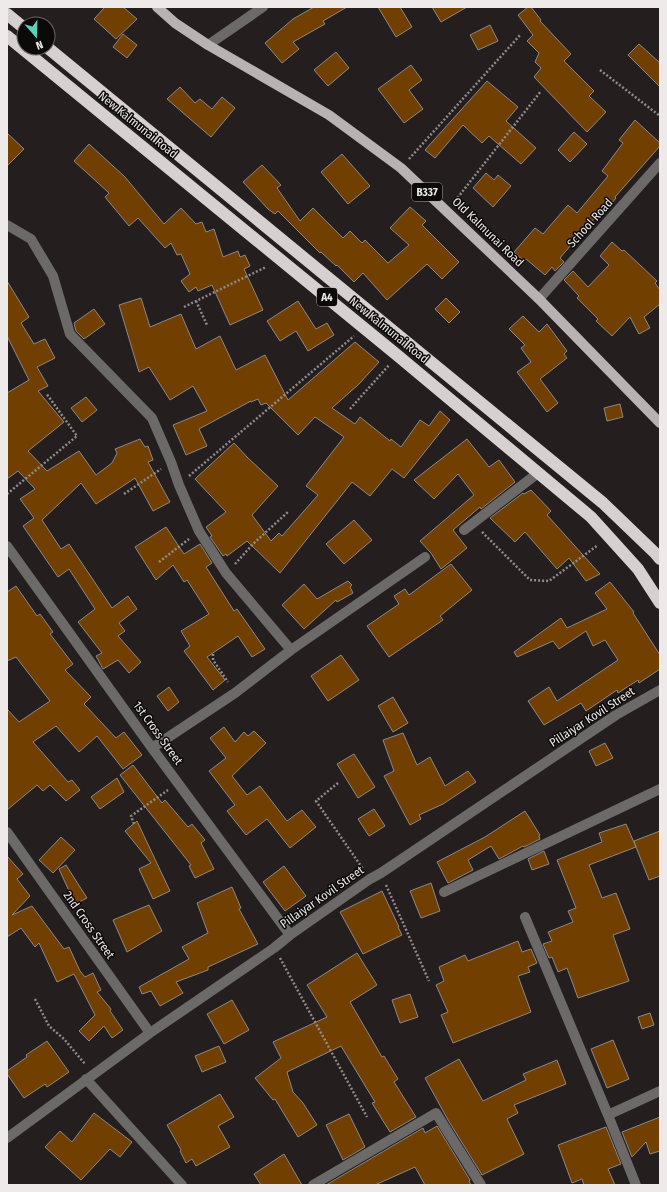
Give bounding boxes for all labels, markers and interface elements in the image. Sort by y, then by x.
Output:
north arrow [16,16,56,56]
text: N [34,38,45,52]
street label: New Kalmunai Road [96,89,180,161]
road number: B337 [412,183,442,201]
street label: Old Kalmunai Road [449,194,527,270]
street label: School Road [564,196,616,250]
road number: A4 [317,288,337,306]
street label: New Kalmunai Road [347,294,431,366]
street label: Pillaiyar Kovil Street [547,684,637,750]
street label: 1st Cross Street [130,699,186,768]
street label: Pillaiyar Kovil Street [277,863,367,931]
street label: 2nd Cross Street [60,888,118,962]

